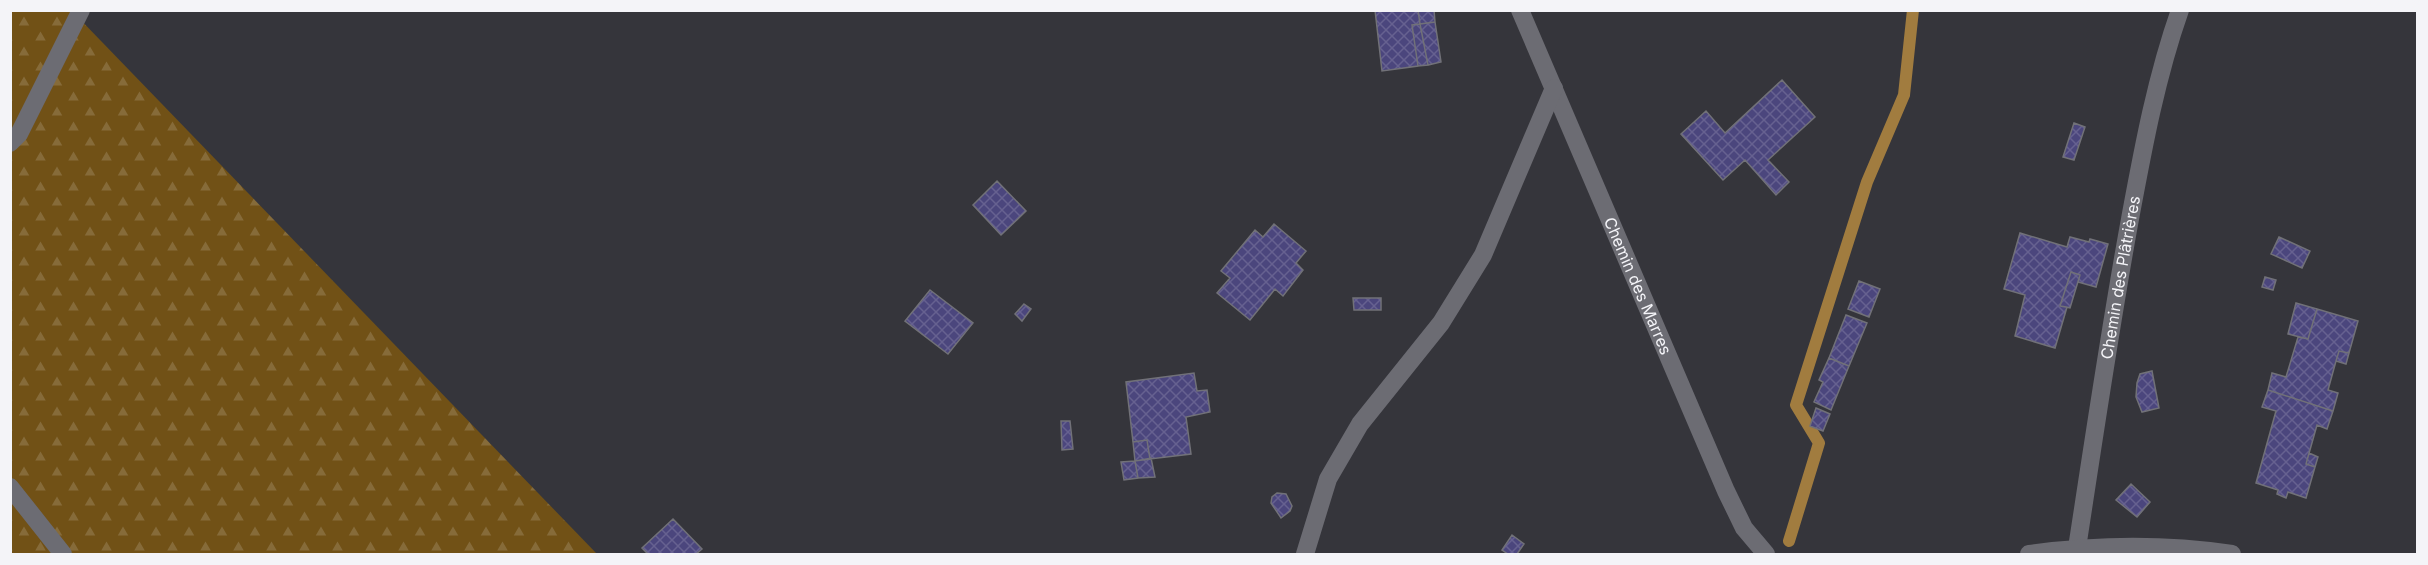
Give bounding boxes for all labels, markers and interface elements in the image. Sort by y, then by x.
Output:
street label: Chemin des Plâtrières [2096,194,2144,361]
street label: Chemin des Marres [1600,214,1676,358]

